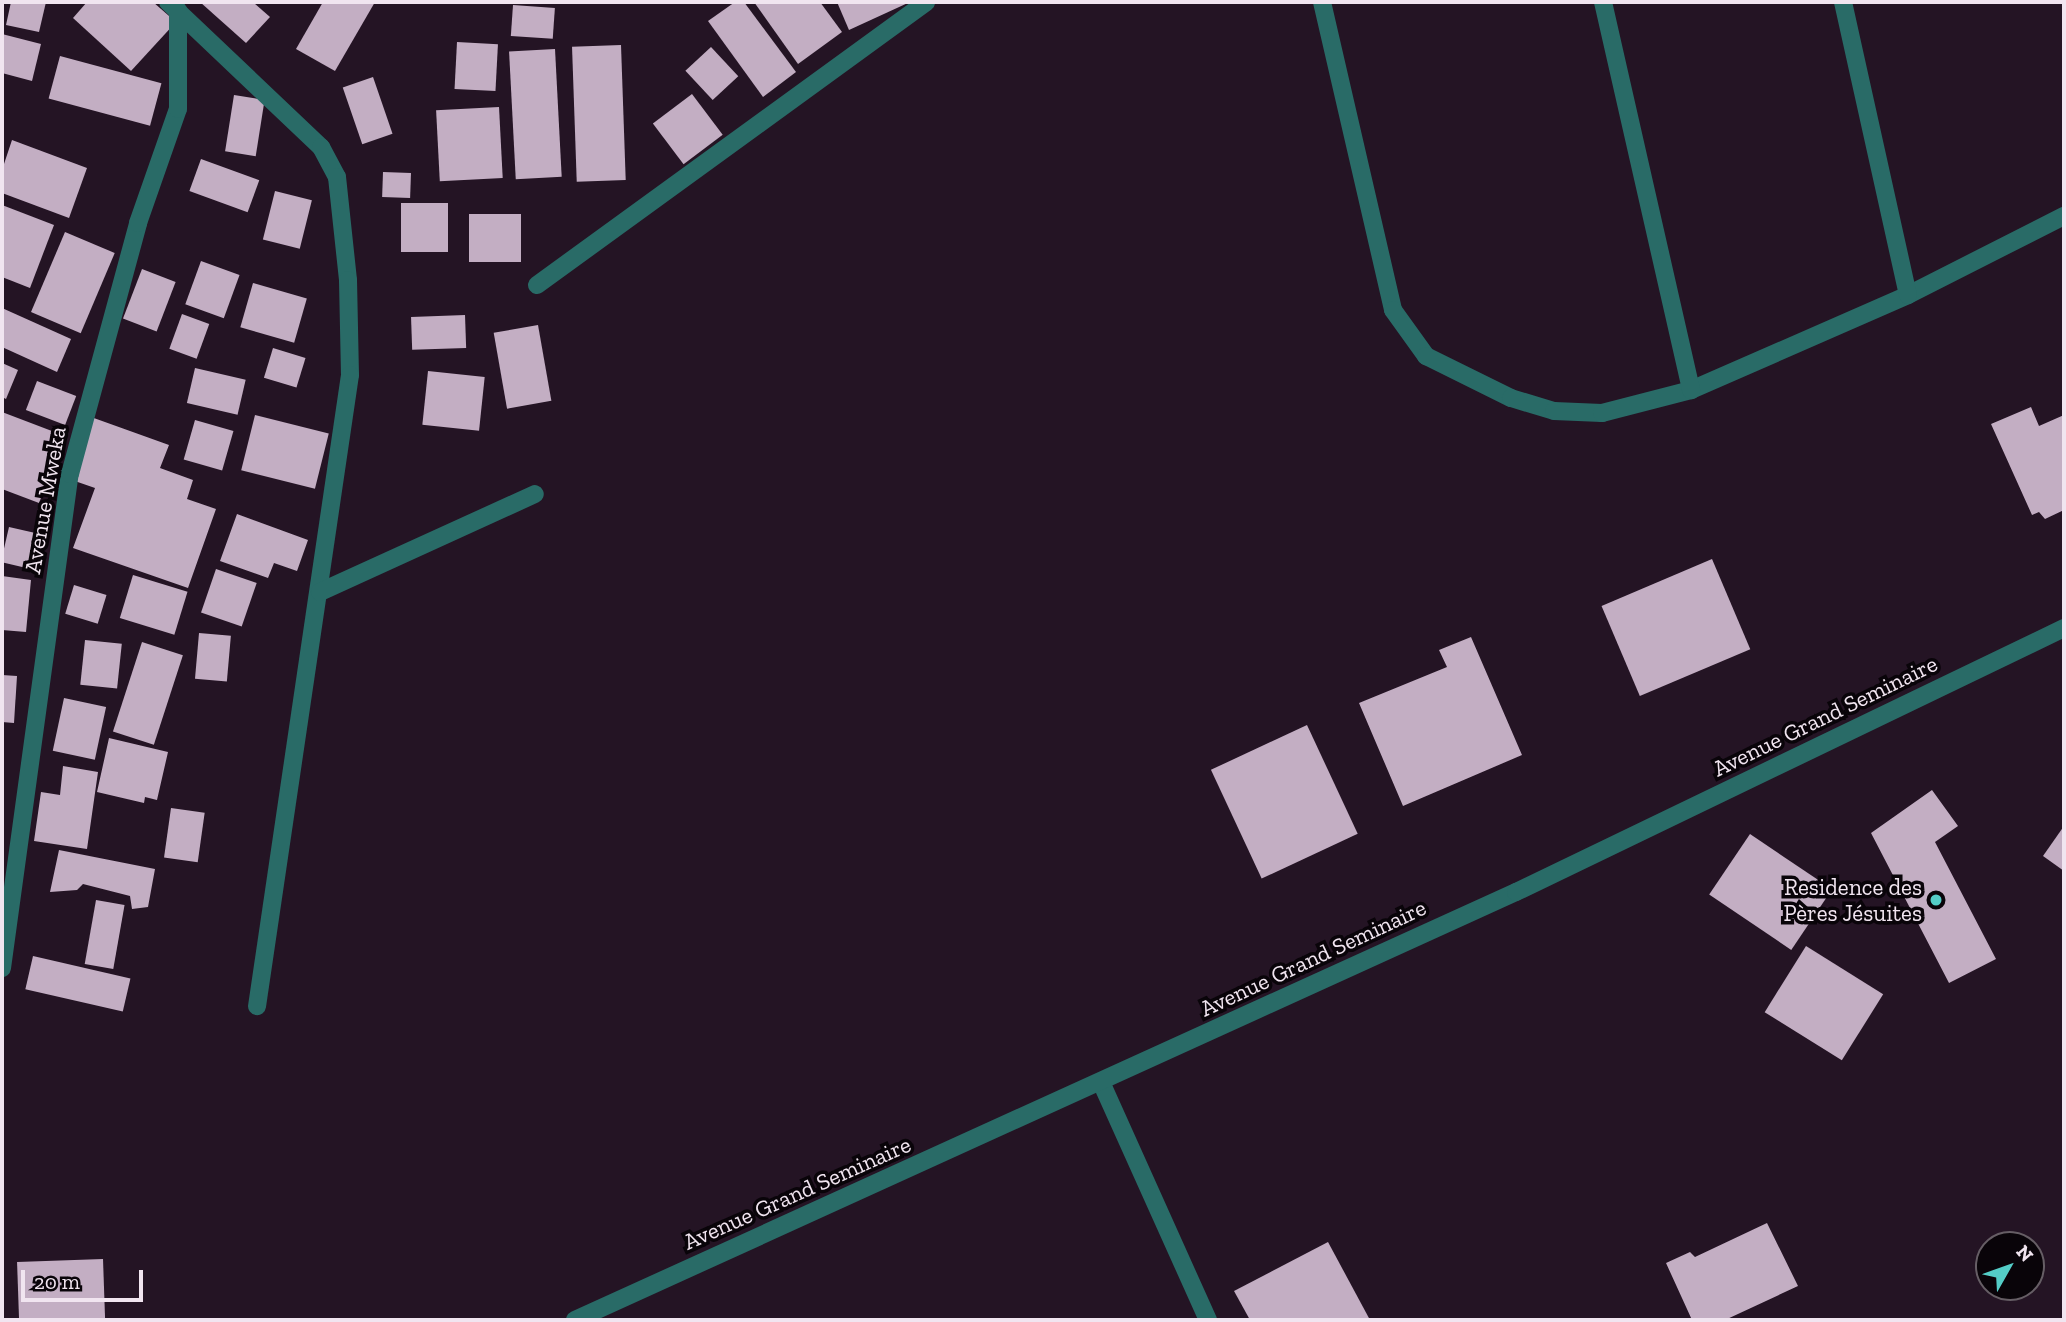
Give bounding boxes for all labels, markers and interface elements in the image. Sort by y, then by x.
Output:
street label: Avenue Mweka [18,424,72,576]
street label: Avenue Grand Seminaire [1708,650,1942,782]
place label: Residence des Pères Jésuites [1783,873,1922,927]
marker: Residence des Pères Jésuites [1928,892,1944,908]
street label: Avenue Grand Seminaire [1196,893,1430,1023]
street label: Avenue Grand Seminaire [679,1130,915,1256]
north arrow [1975,1231,2045,1301]
text: N [2011,1241,2038,1266]
scale bar [24,1256,147,1300]
text: 20 m [34,1269,80,1294]

